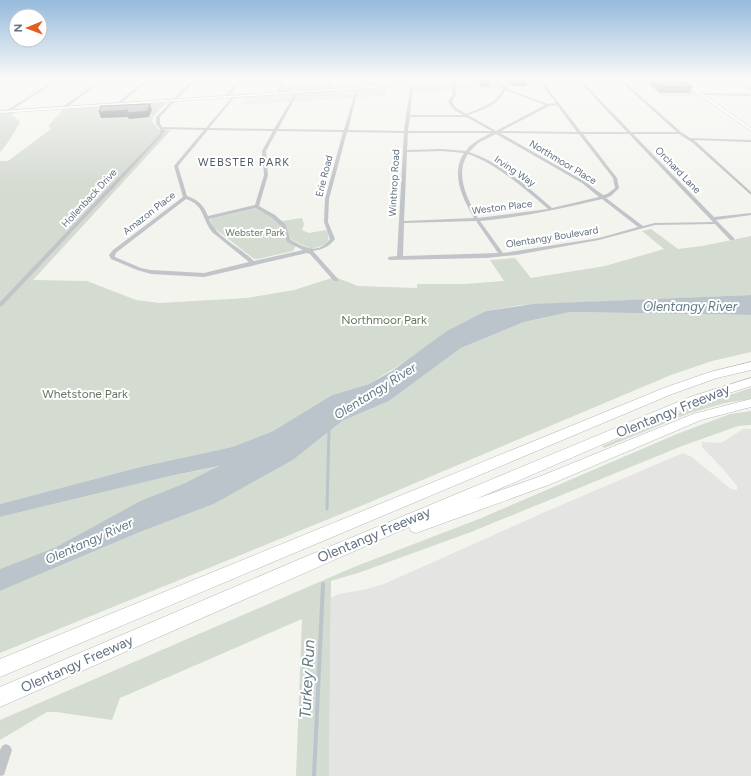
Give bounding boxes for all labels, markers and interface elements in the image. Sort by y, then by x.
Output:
north arrow [8,8,48,48]
text: N [12,24,25,33]
street label: Northmoor Place [527,137,599,187]
street label: Orchard Lane [652,144,704,197]
street label: Winthrop Road [386,149,402,217]
street label: Irving Way [492,152,539,190]
street label: Erie Road [313,154,335,198]
district label: WEBSTER PARK [198,156,290,169]
street label: Hollenback Drive [58,166,120,230]
street label: Amazon Place [120,188,178,238]
street label: Weston Place [471,197,534,217]
street label: Olentangy Boulevard [505,223,599,251]
park label: Webster Park [225,226,285,239]
water label: Olentangy River [643,299,738,314]
park label: Northmoor Park [341,313,427,327]
water label: Olentangy River [331,359,419,422]
street label: Olentangy Freeway [614,380,733,442]
park label: Whetstone Park [42,387,128,401]
street label: Olentangy Freeway [315,503,434,566]
water label: Olentangy River [43,515,136,567]
street label: Olentangy Freeway [18,631,136,696]
water label: Turkey Run [295,639,319,719]

